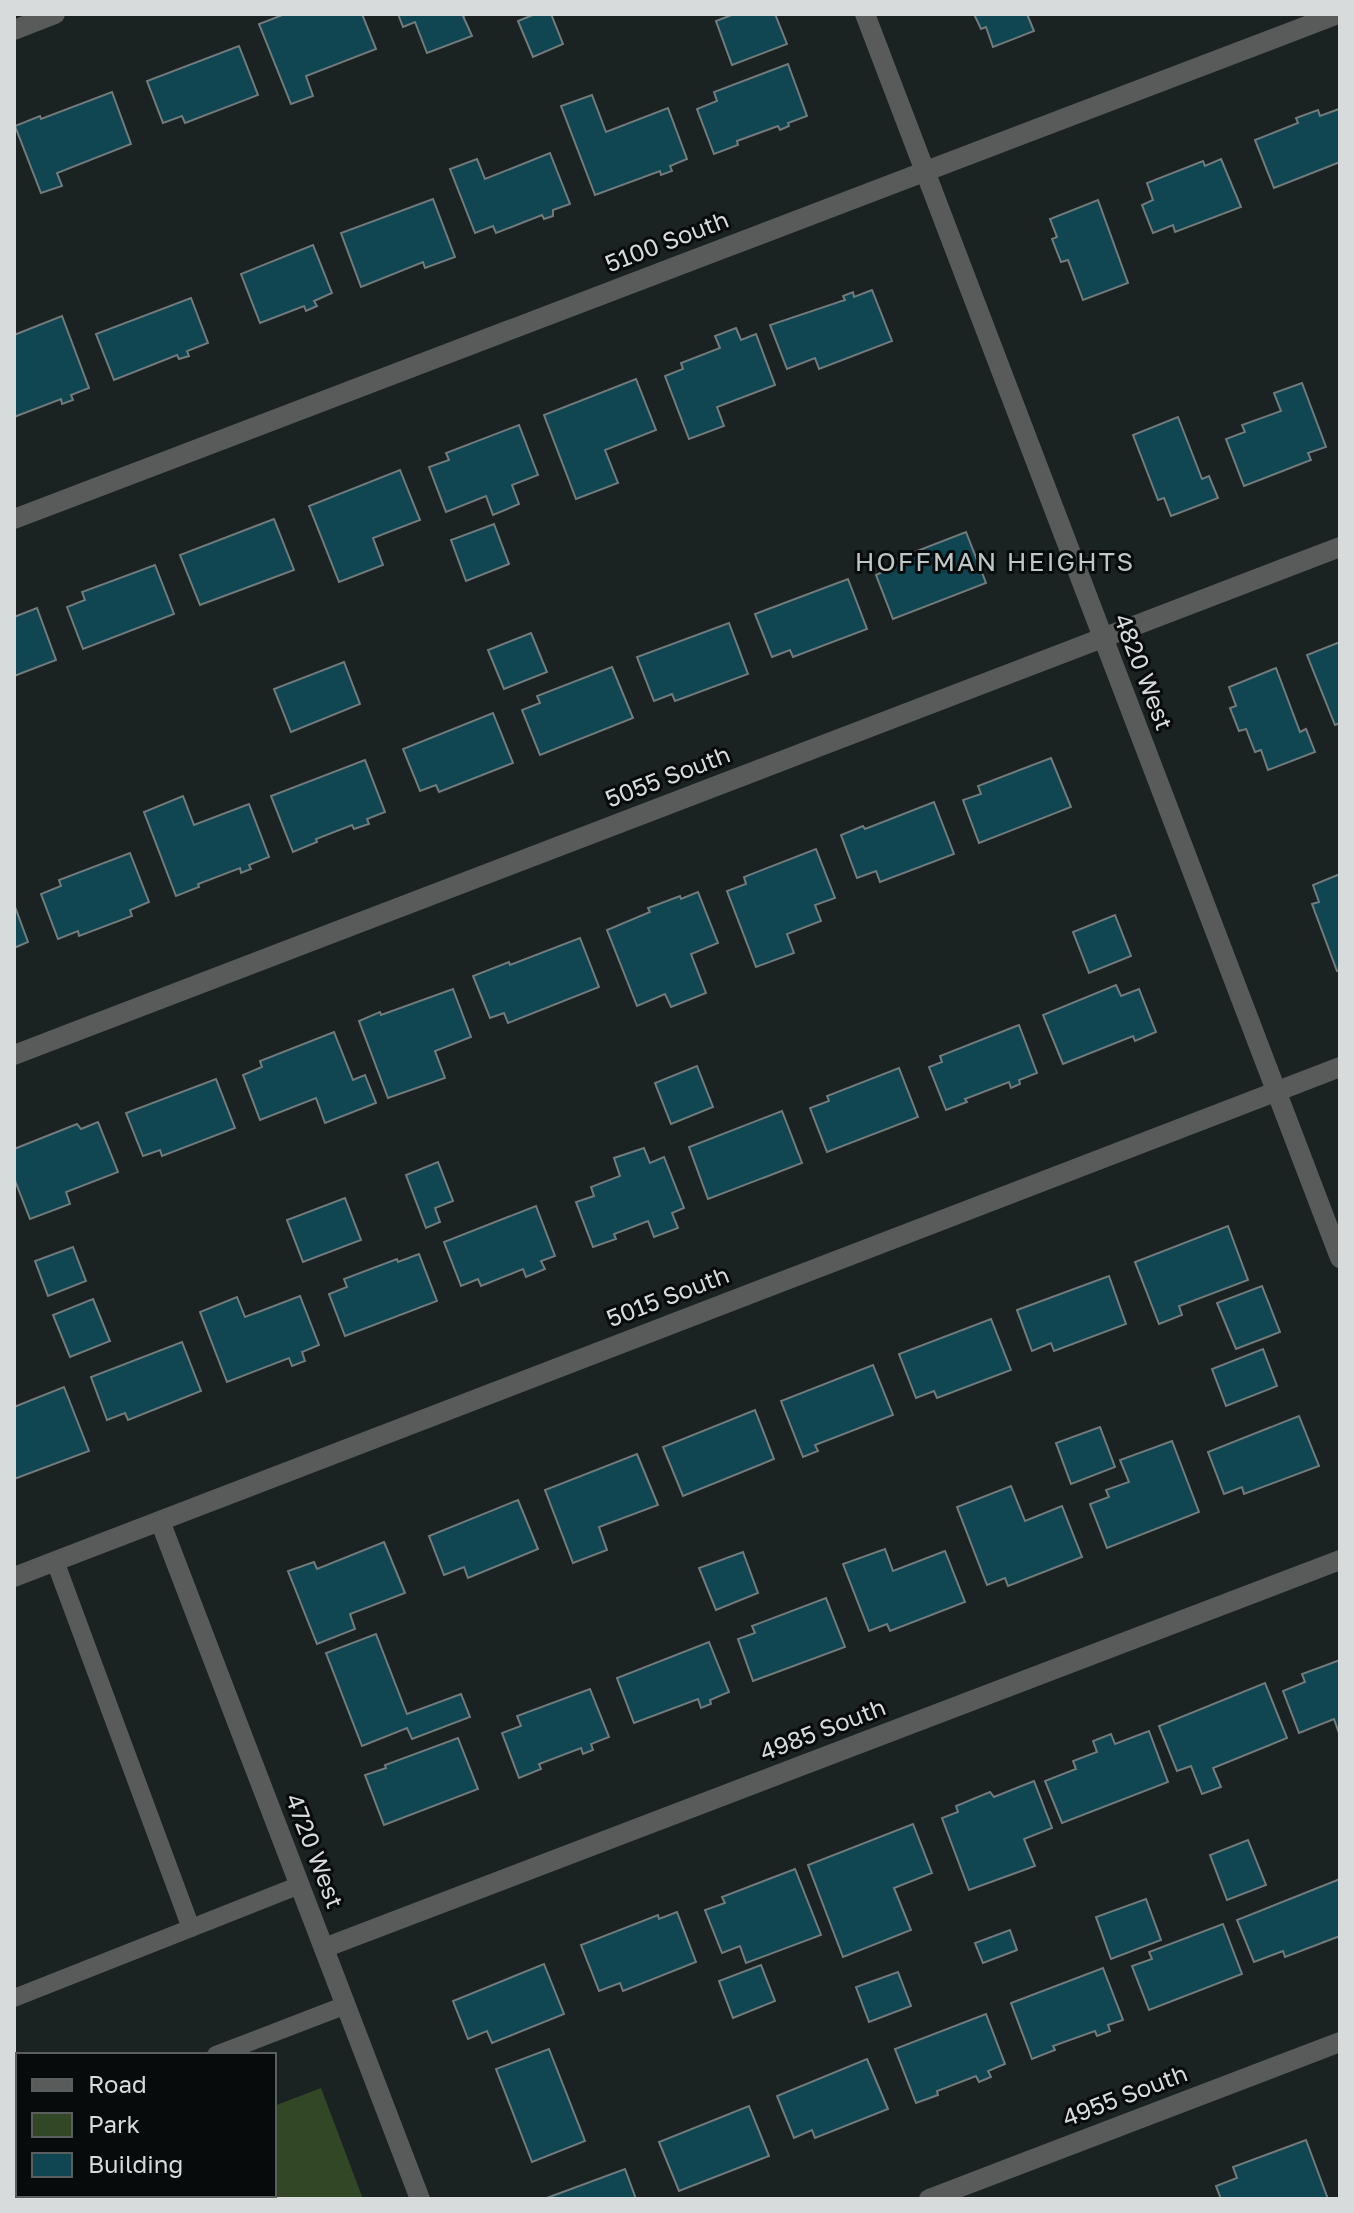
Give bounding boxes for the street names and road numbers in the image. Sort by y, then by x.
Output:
street label: 5100 South [601,204,732,277]
street label: 4820 West [1109,609,1180,734]
street label: 5055 South [601,739,734,813]
street label: 5015 South [602,1259,733,1332]
street label: 4985 South [755,1691,889,1766]
street label: 4720 West [280,1789,351,1912]
street label: 4955 South [1058,2057,1191,2132]

